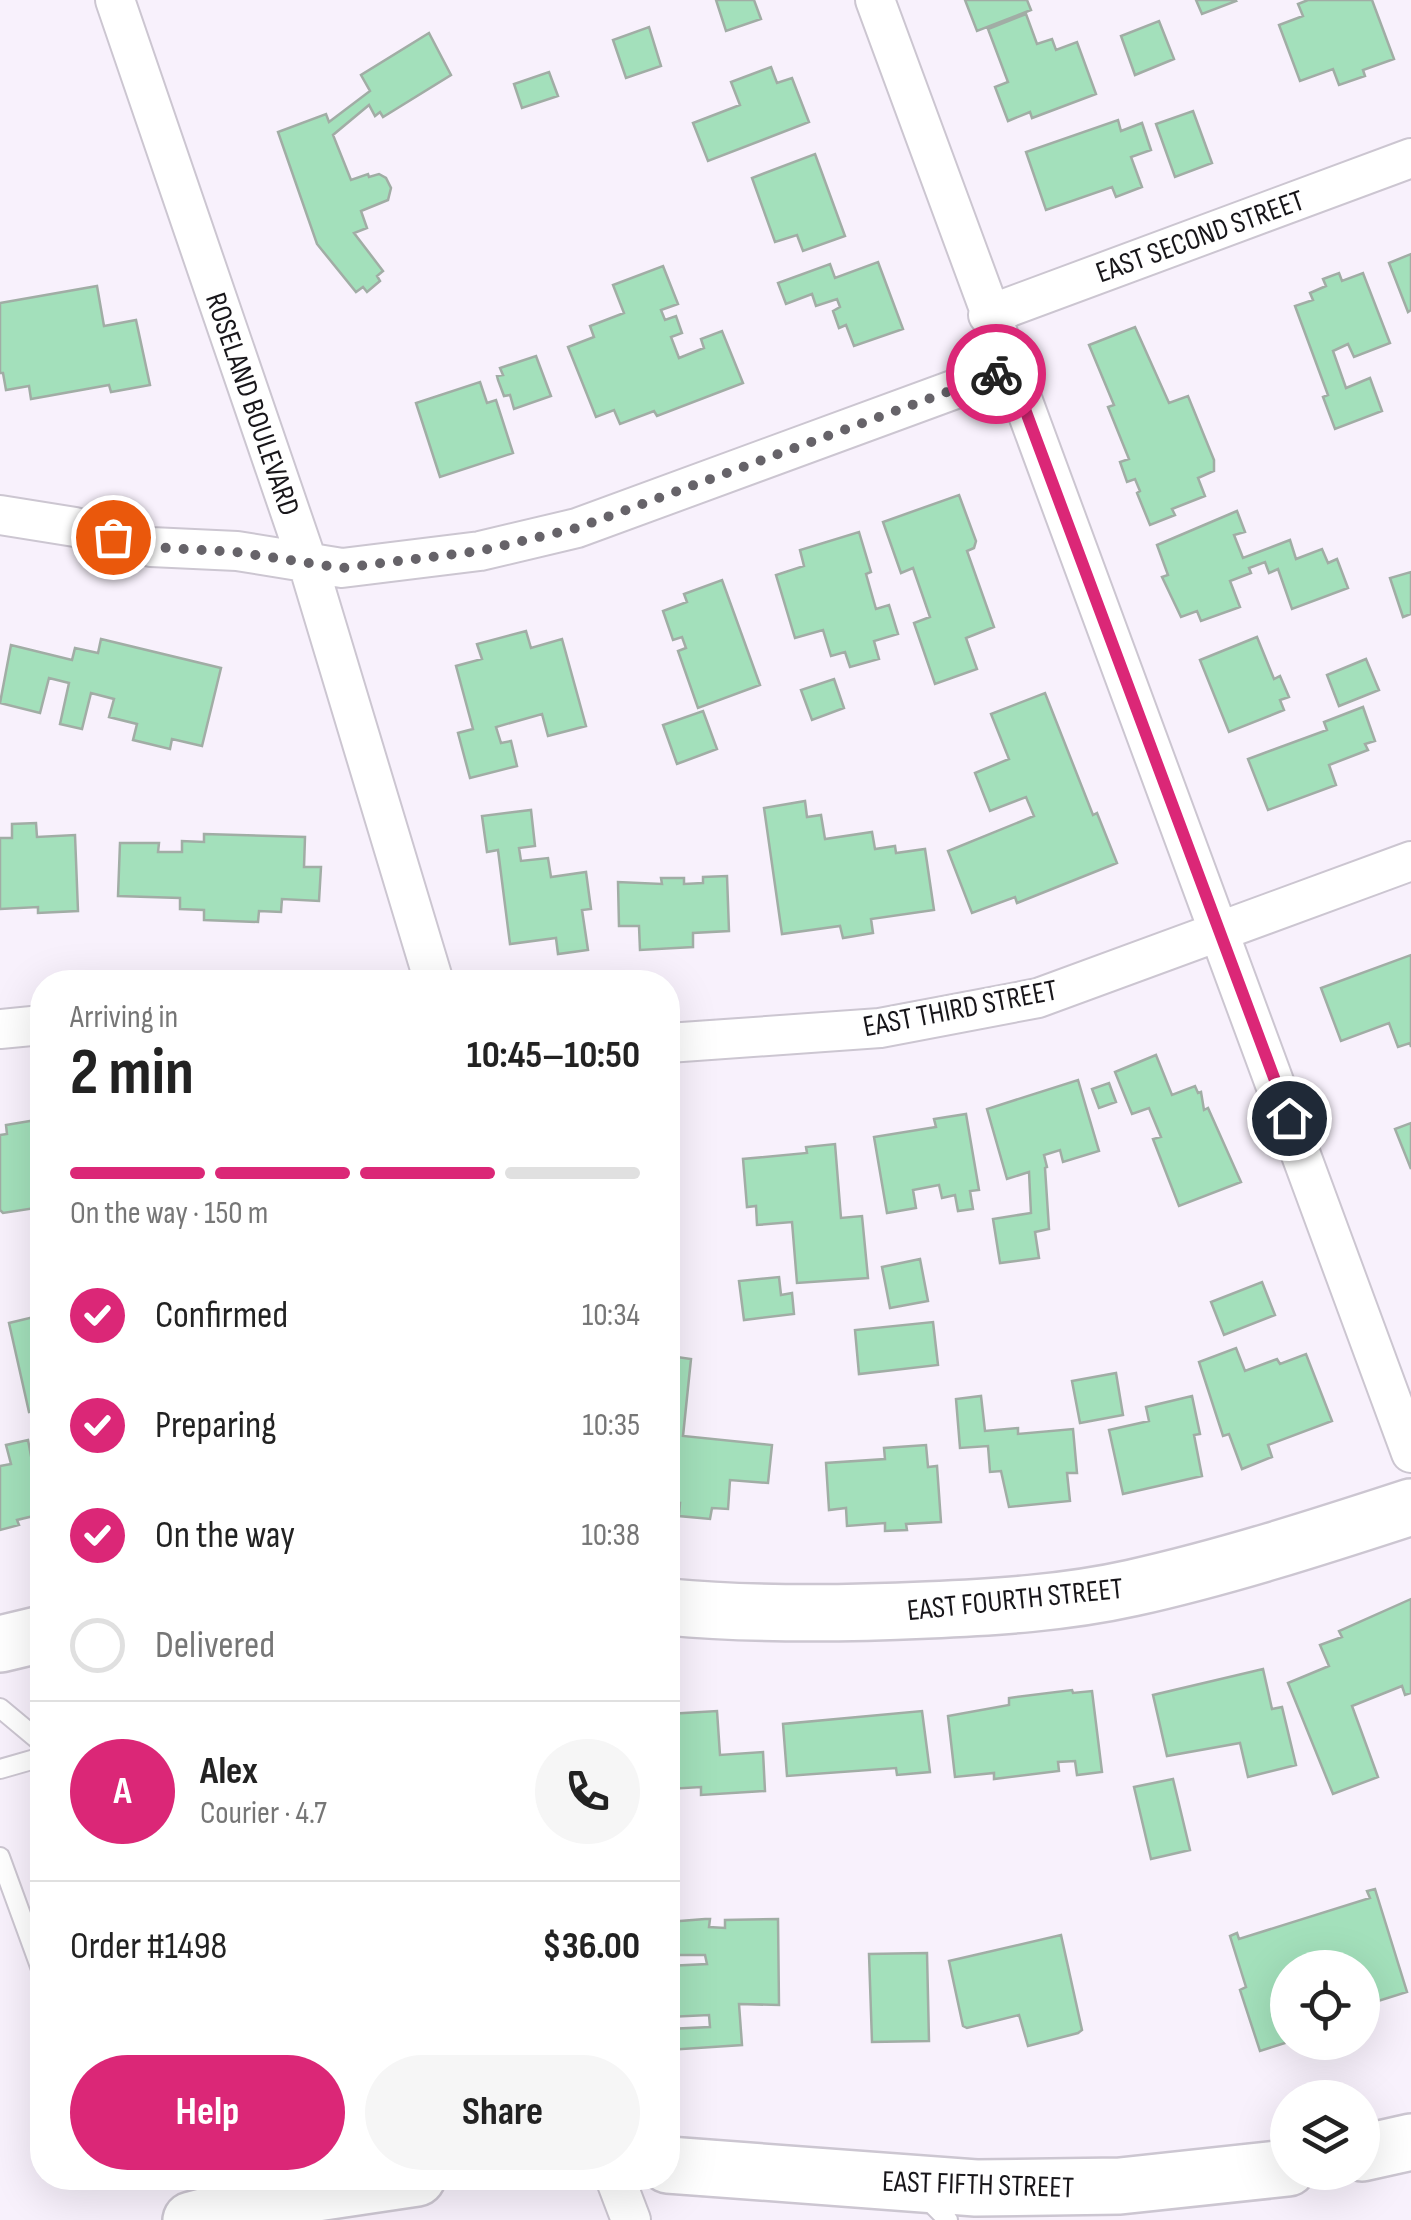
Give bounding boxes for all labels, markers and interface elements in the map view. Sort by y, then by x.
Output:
street label: EAST SECOND STREET [1091,183,1309,291]
street label: ROSELAND BOULEVARD [197,288,307,520]
courier [946,324,1046,424]
icon: bike [969,347,1024,402]
pin [71,495,156,580]
icon: bag [86,510,141,565]
street label: EAST THIRD STREET [860,973,1060,1045]
text: Arriving in [70,998,178,1037]
text: 10:45–10:50 [467,1033,640,1078]
text: 2 min [70,1035,194,1113]
pin [1247,1076,1332,1161]
icon: home [1262,1091,1317,1146]
text: On the way · 150 m [70,1194,268,1233]
icon: check [70,1288,125,1343]
text: Confirmed [155,1293,288,1338]
text: 10:34 [582,1296,640,1335]
icon: check [70,1398,125,1453]
text: Preparing [155,1403,276,1448]
text: 10:35 [583,1406,640,1445]
icon: check [70,1508,125,1563]
text: On the way [155,1513,295,1558]
text: 10:38 [581,1516,640,1555]
street label: EAST FOURTH STREET [905,1571,1125,1629]
text: Delivered [155,1623,275,1668]
button: phone [535,1739,640,1844]
text: Alex [200,1749,258,1794]
text: A [113,1769,132,1814]
text: Courier · 4.7 [200,1794,327,1833]
text: Order #1498 [70,1924,227,1969]
text: $36.00 [542,1924,640,1969]
map controls [1270,1950,1380,2190]
button: locate [1270,1950,1380,2060]
button: Help [70,2055,345,2170]
button: Share [365,2055,640,2170]
button: layers [1270,2080,1380,2190]
street label: EAST FIFTH STREET [881,2164,1075,2206]

